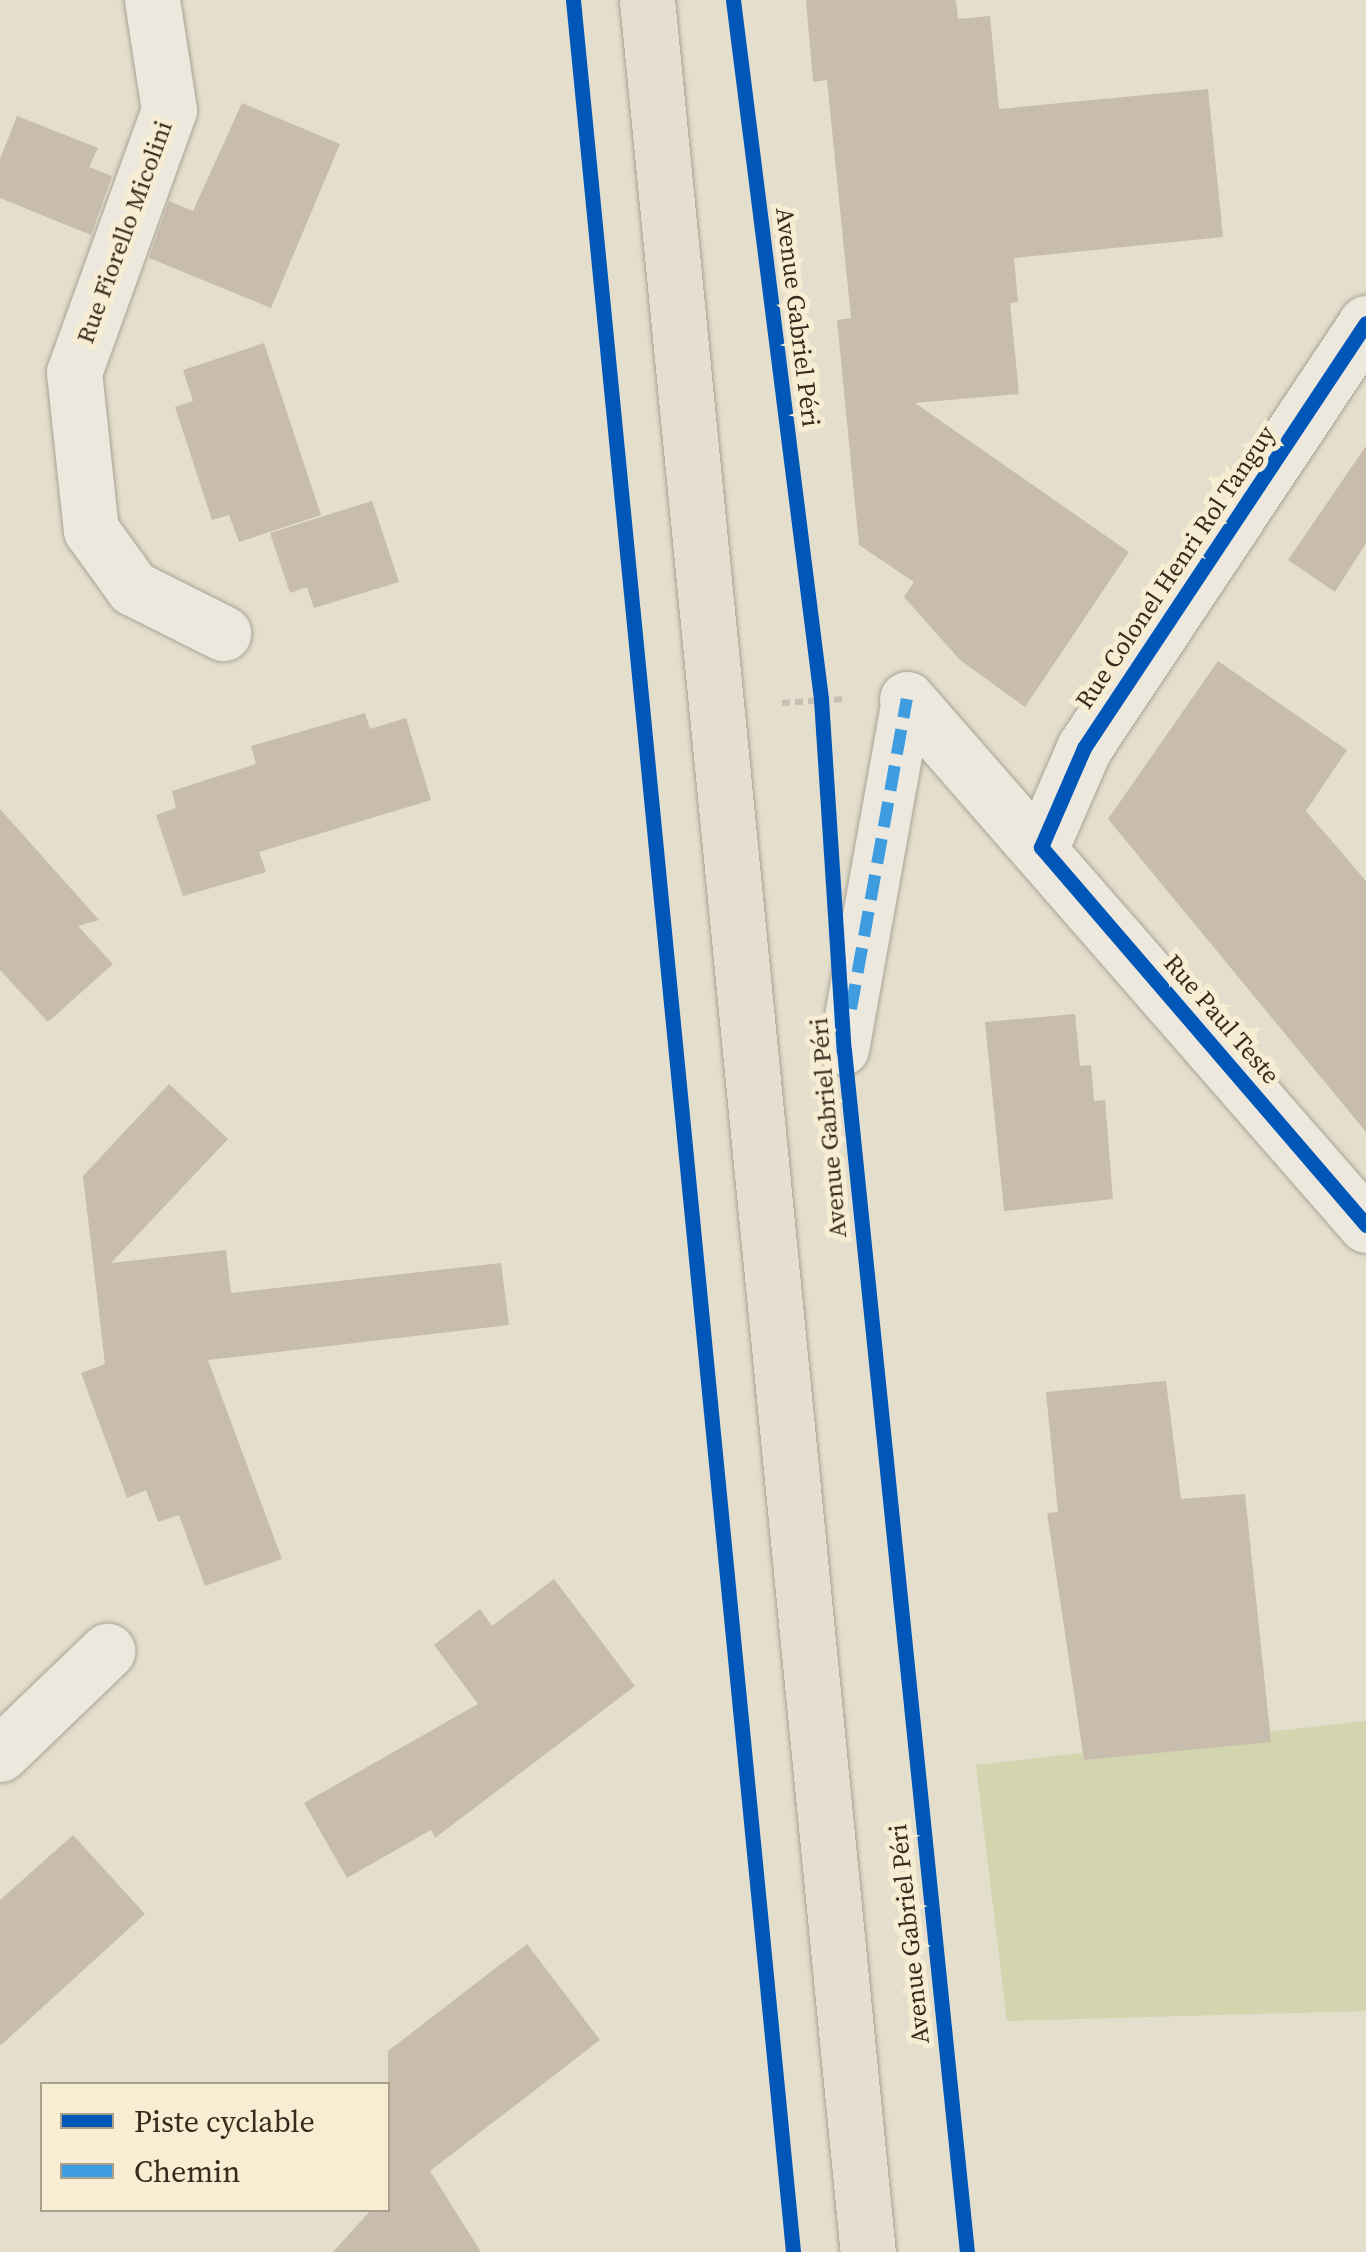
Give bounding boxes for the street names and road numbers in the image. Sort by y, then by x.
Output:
street label: Rue Fiorello Micolini [70,117,178,347]
street label: Avenue Gabriel Péri [770,206,826,428]
street label: Rue Colonel Henri Rol Tanguy [1069,419,1281,715]
street label: Rue Paul Teste [1158,948,1286,1090]
street label: Avenue Gabriel Péri [803,1017,853,1239]
street label: Avenue Gabriel Péri [883,1823,935,2045]

